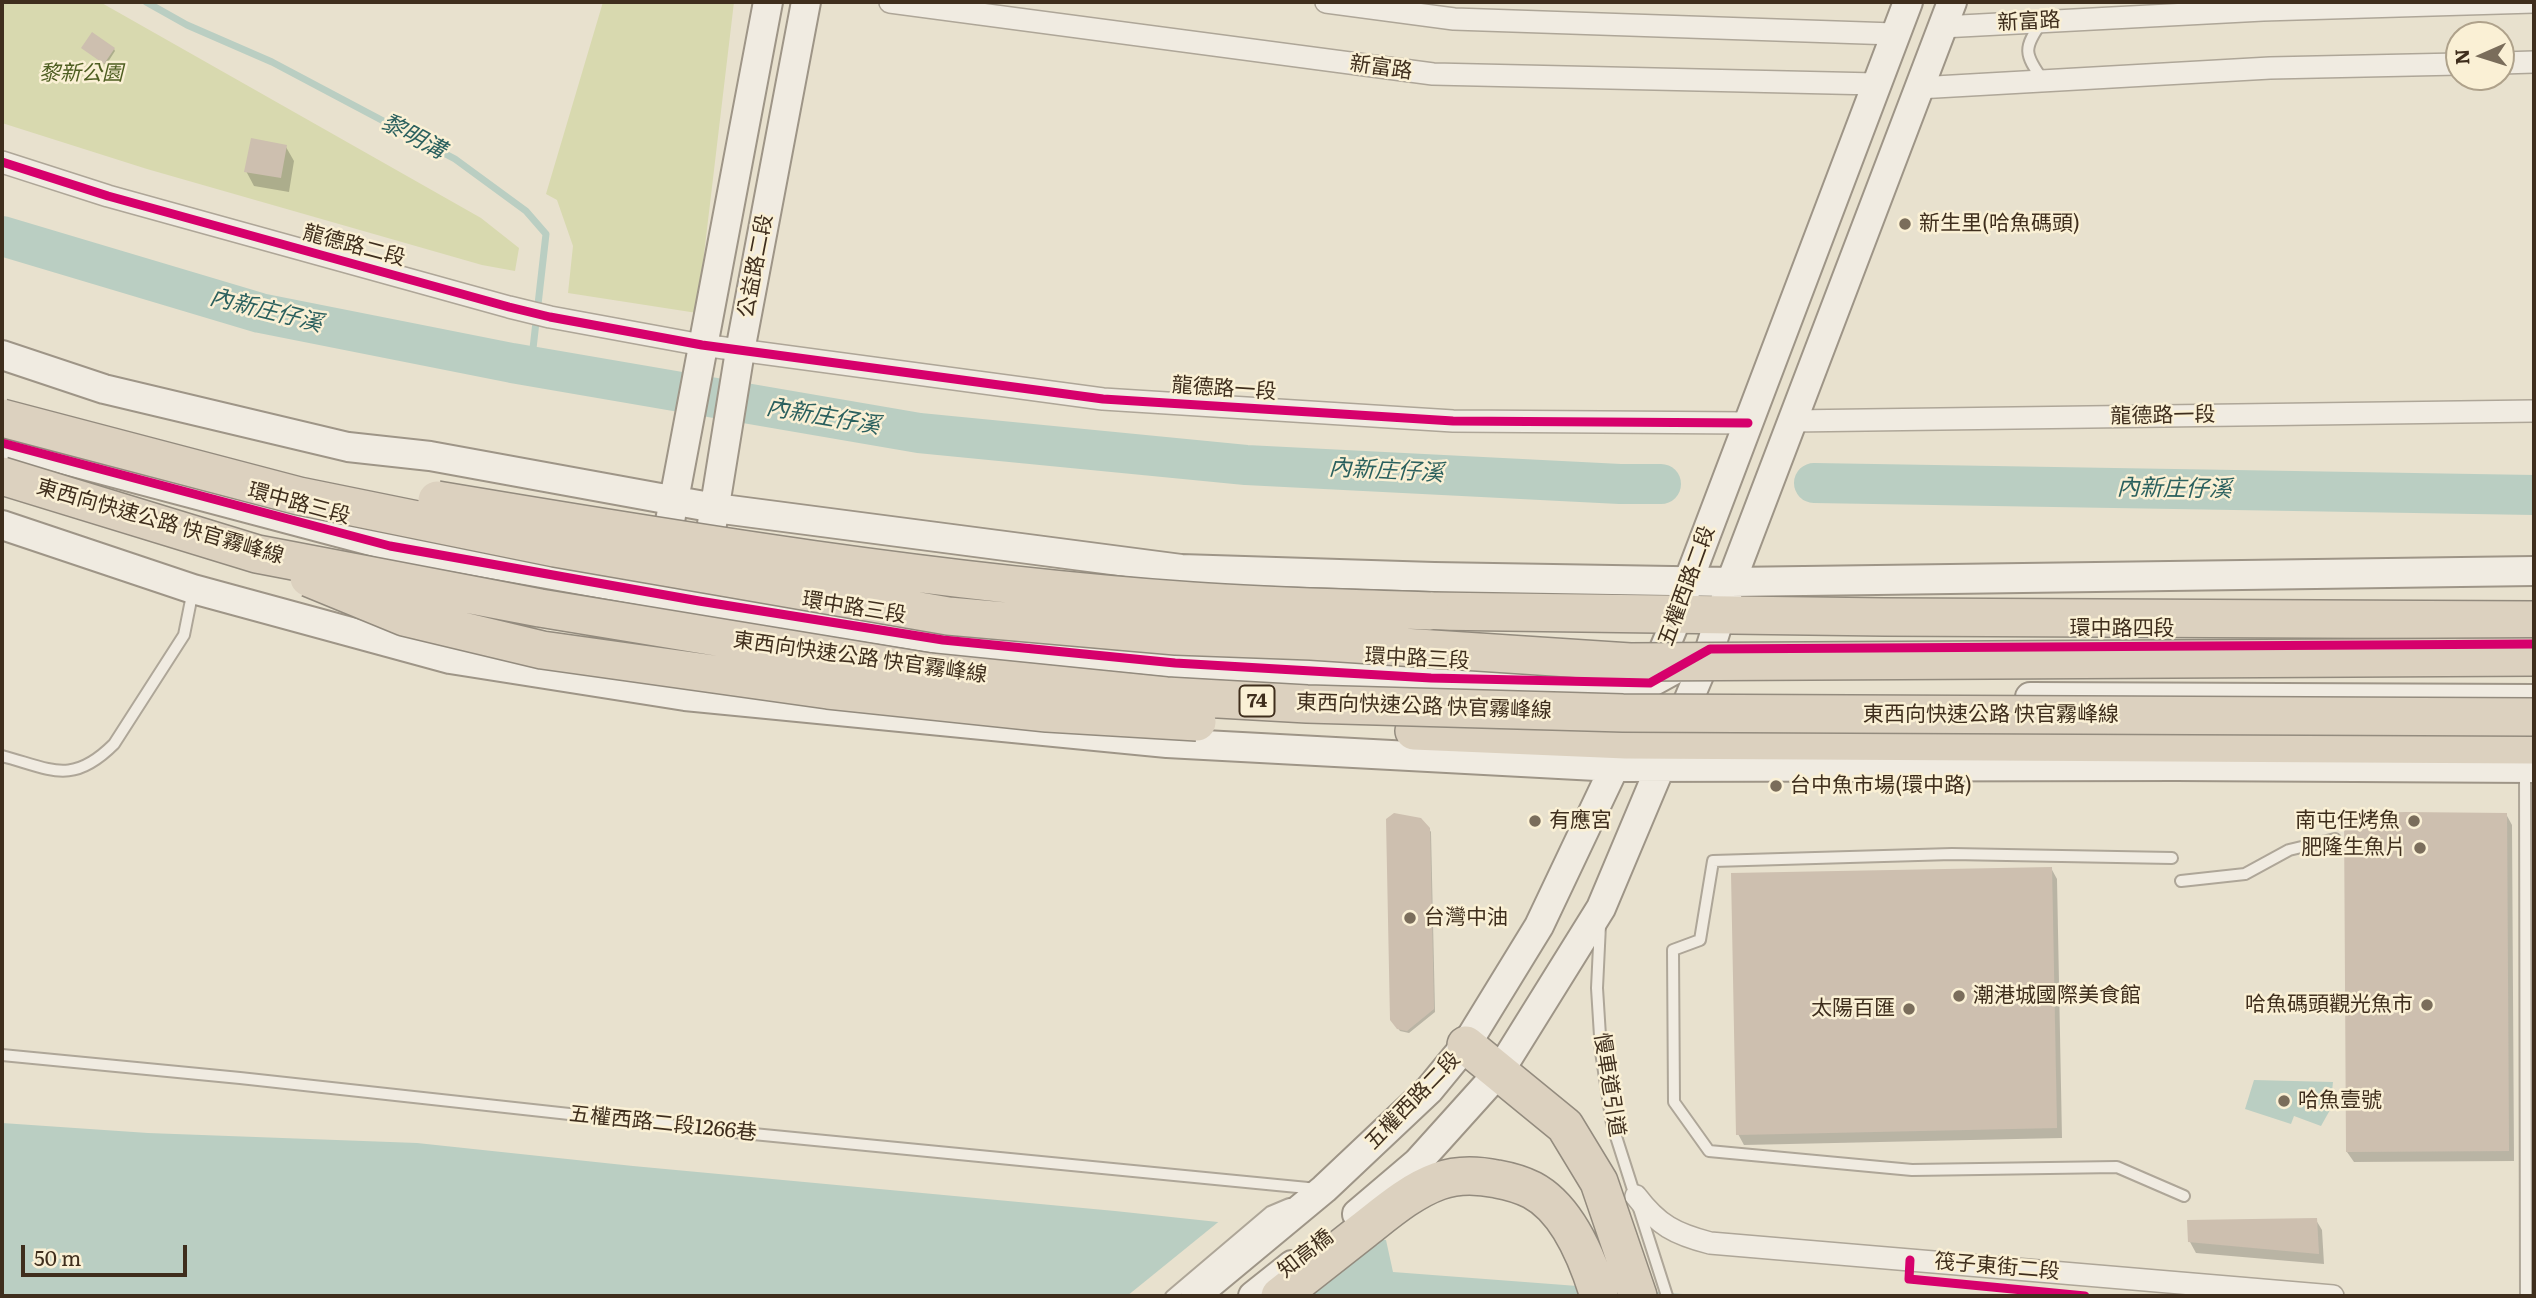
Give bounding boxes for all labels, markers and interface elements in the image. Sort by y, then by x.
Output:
street label: 新富路 [1997,8,2061,36]
north arrow [2445,21,2515,91]
text: N [2447,48,2475,66]
street label: 新富路 [1348,51,1414,85]
park label: 黎新公園 [39,61,123,87]
water label: 黎明溝 [376,109,450,165]
place label: 新生里(哈魚碼頭) [1919,211,2080,237]
street label: 公益路二段 [734,212,778,320]
marker: 新生里(哈魚碼頭) [1897,216,1913,232]
street label: 龍德路二段 [300,220,408,272]
water label: 內新庄仔溪 [207,284,325,338]
street label: 龍德路一段 [1171,373,1277,405]
water label: 內新庄仔溪 [764,393,882,441]
street label: 龍德路一段 [2110,402,2216,430]
water label: 內新庄仔溪 [1328,454,1444,488]
water label: 內新庄仔溪 [2116,474,2232,504]
street label: 東西向快速公路 快官霧峰線 [33,475,287,569]
street label: 環中路三段 [245,478,353,530]
street label: 五權西路二段 [1654,522,1720,650]
street label: 環中路三段 [800,587,908,629]
street label: 環中路四段 [2070,616,2174,642]
street label: 東西向快速公路 快官霧峰線 [731,628,989,688]
street label: 環中路三段 [1364,644,1470,674]
road number: 74 [1240,686,1274,716]
street label: 東西向快速公路 快官霧峰線 [1296,690,1552,724]
street label: 東西向快速公路 快官霧峰線 [1863,702,2119,728]
place label: 台中魚市場(環中路) [1790,773,1972,799]
marker: 台中魚市場(環中路) [1768,778,1784,794]
place label: 有應宮 [1549,808,1612,834]
place label: 南屯任烤魚 [2295,808,2400,834]
marker: 有應宮 [1527,813,1543,829]
marker: 南屯任烤魚 [2406,813,2422,829]
place label: 肥隆生魚片 [2301,835,2406,861]
marker: 肥隆生魚片 [2412,840,2428,856]
place label: 台灣中油 [1424,905,1508,931]
marker: 台灣中油 [1402,910,1418,926]
place label: 潮港城國際美食館 [1973,983,2141,1009]
marker: 潮港城國際美食館 [1951,988,1967,1004]
place label: 哈魚碼頭觀光魚市 [2245,992,2413,1018]
place label: 太陽百匯 [1811,996,1895,1022]
marker: 哈魚碼頭觀光魚市 [2419,997,2435,1013]
marker: 太陽百匯 [1901,1001,1917,1017]
street label: 慢車道引道 [1588,1031,1630,1139]
street label: 五權西路二段 [1360,1047,1466,1155]
place label: 哈魚壹號 [2298,1088,2382,1114]
marker: 哈魚壹號 [2276,1093,2292,1109]
street label: 五權西路二段1266巷 [568,1102,758,1146]
street label: 知高橋 [1273,1225,1339,1283]
scale bar [24,1232,191,1276]
text: 50 m [34,1241,81,1272]
street label: 筏子東街二段 [1933,1249,2061,1285]

